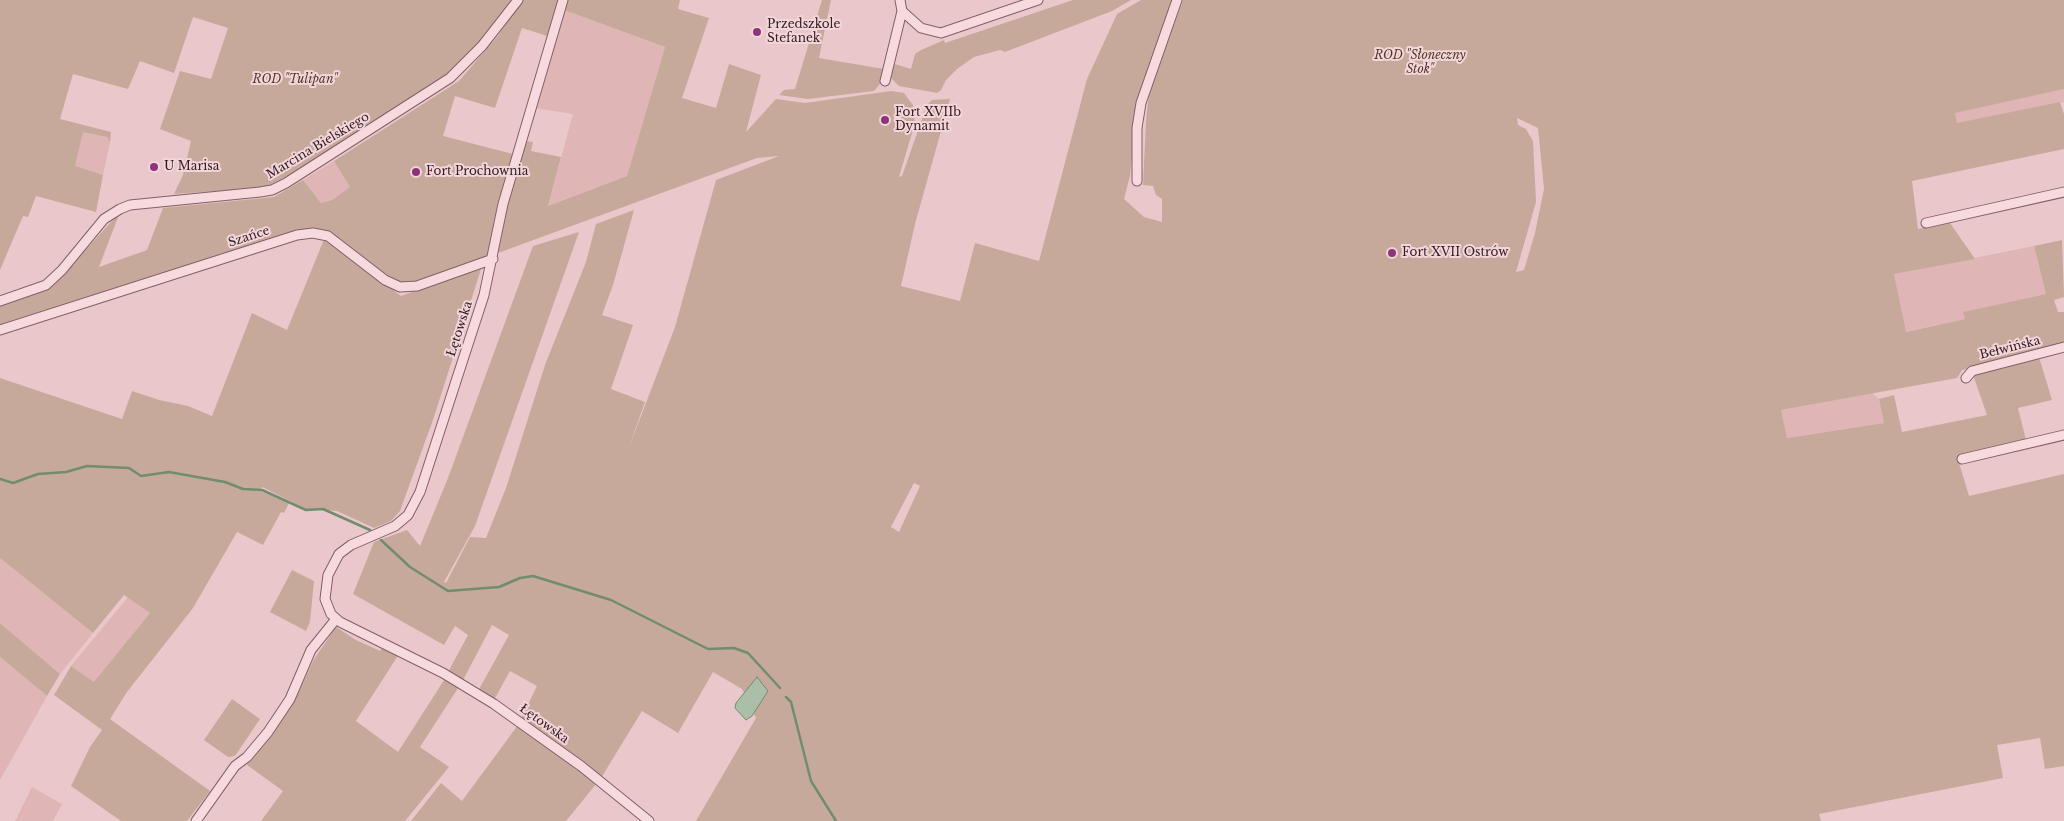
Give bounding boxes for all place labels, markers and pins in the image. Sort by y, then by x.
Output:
place label: Przedszkole Stefanek [767,18,840,46]
marker: Przedszkole Stefanek [751,26,763,38]
place label: Fort XVIIb Dynamit [895,106,961,134]
marker: Fort XVIIb Dynamit [879,114,891,126]
place label: U Marisa [164,160,219,174]
marker: U Marisa [148,161,160,173]
place label: Fort Prochownia [426,165,528,179]
marker: Fort Prochownia [410,166,422,178]
place label: Fort XVII Ostrów [1402,246,1508,260]
marker: Fort XVII Ostrów [1386,247,1398,259]

